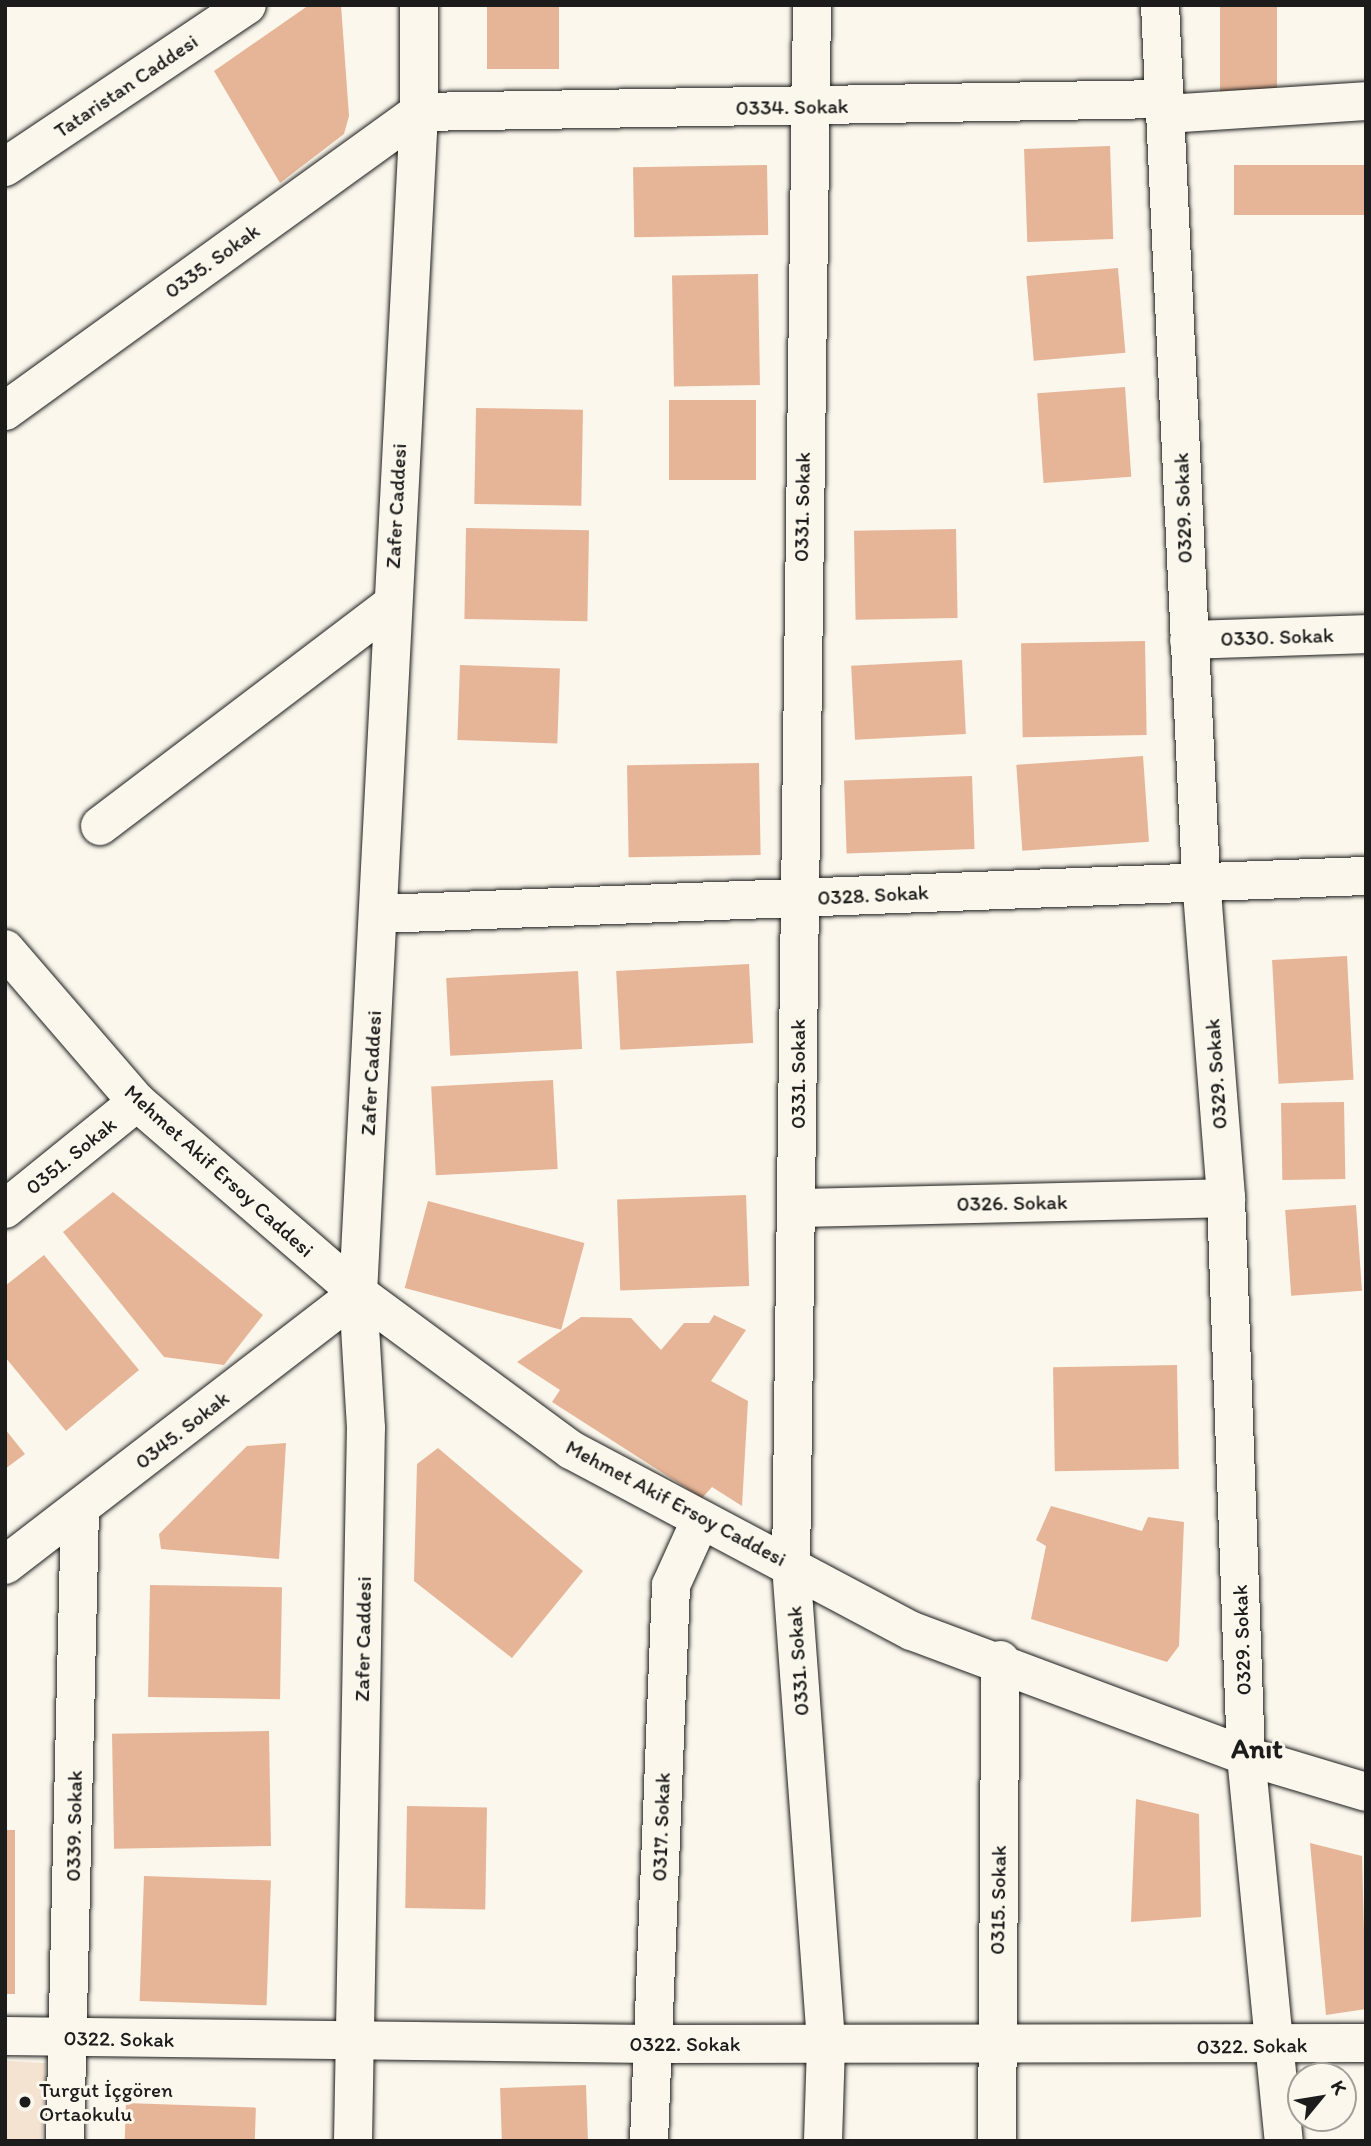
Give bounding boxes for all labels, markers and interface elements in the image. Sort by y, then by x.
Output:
street label: Tataristan Caddesi [49,29,203,143]
street label: 0334. Sokak [735,93,849,121]
street label: 0335. Sokak [160,218,264,304]
street label: Zafer Caddesi [380,443,412,569]
street label: 0331. Sokak [788,452,816,562]
street label: 0329. Sokak [1168,452,1198,564]
street label: 0330. Sokak [1220,622,1334,652]
street label: 0328. Sokak [817,880,929,910]
street label: Zafer Caddesi [355,1010,387,1136]
street label: 0329. Sokak [1200,1018,1232,1130]
street label: 0331. Sokak [785,1019,811,1129]
street label: Mehmet Akif Ersoy Caddesi [119,1079,319,1263]
street label: 0351. Sokak [21,1112,121,1200]
street label: 0326. Sokak [956,1189,1068,1217]
street label: 0345. Sokak [130,1385,234,1475]
street label: Mehmet Akif Ersoy Caddesi [561,1434,791,1572]
street label: Zafer Caddesi [349,1576,377,1702]
street label: 0329. Sokak [1227,1584,1257,1696]
street label: 0331. Sokak [782,1605,814,1717]
district label: Anıt [1231,1731,1283,1765]
street label: 0339. Sokak [60,1770,88,1882]
street label: 0317. Sokak [647,1772,675,1882]
street label: 0315. Sokak [984,1845,1012,1955]
street label: 0322. Sokak [63,2025,175,2053]
street label: 0322. Sokak [630,2031,740,2057]
street label: 0322. Sokak [1196,2032,1308,2060]
north arrow [1287,2062,1357,2132]
text: K [1326,2076,1352,2098]
place label: Turgut İçgören Ortaokulu [39,2077,173,2127]
marker: Turgut İçgören Ortaokulu [17,2094,33,2110]

